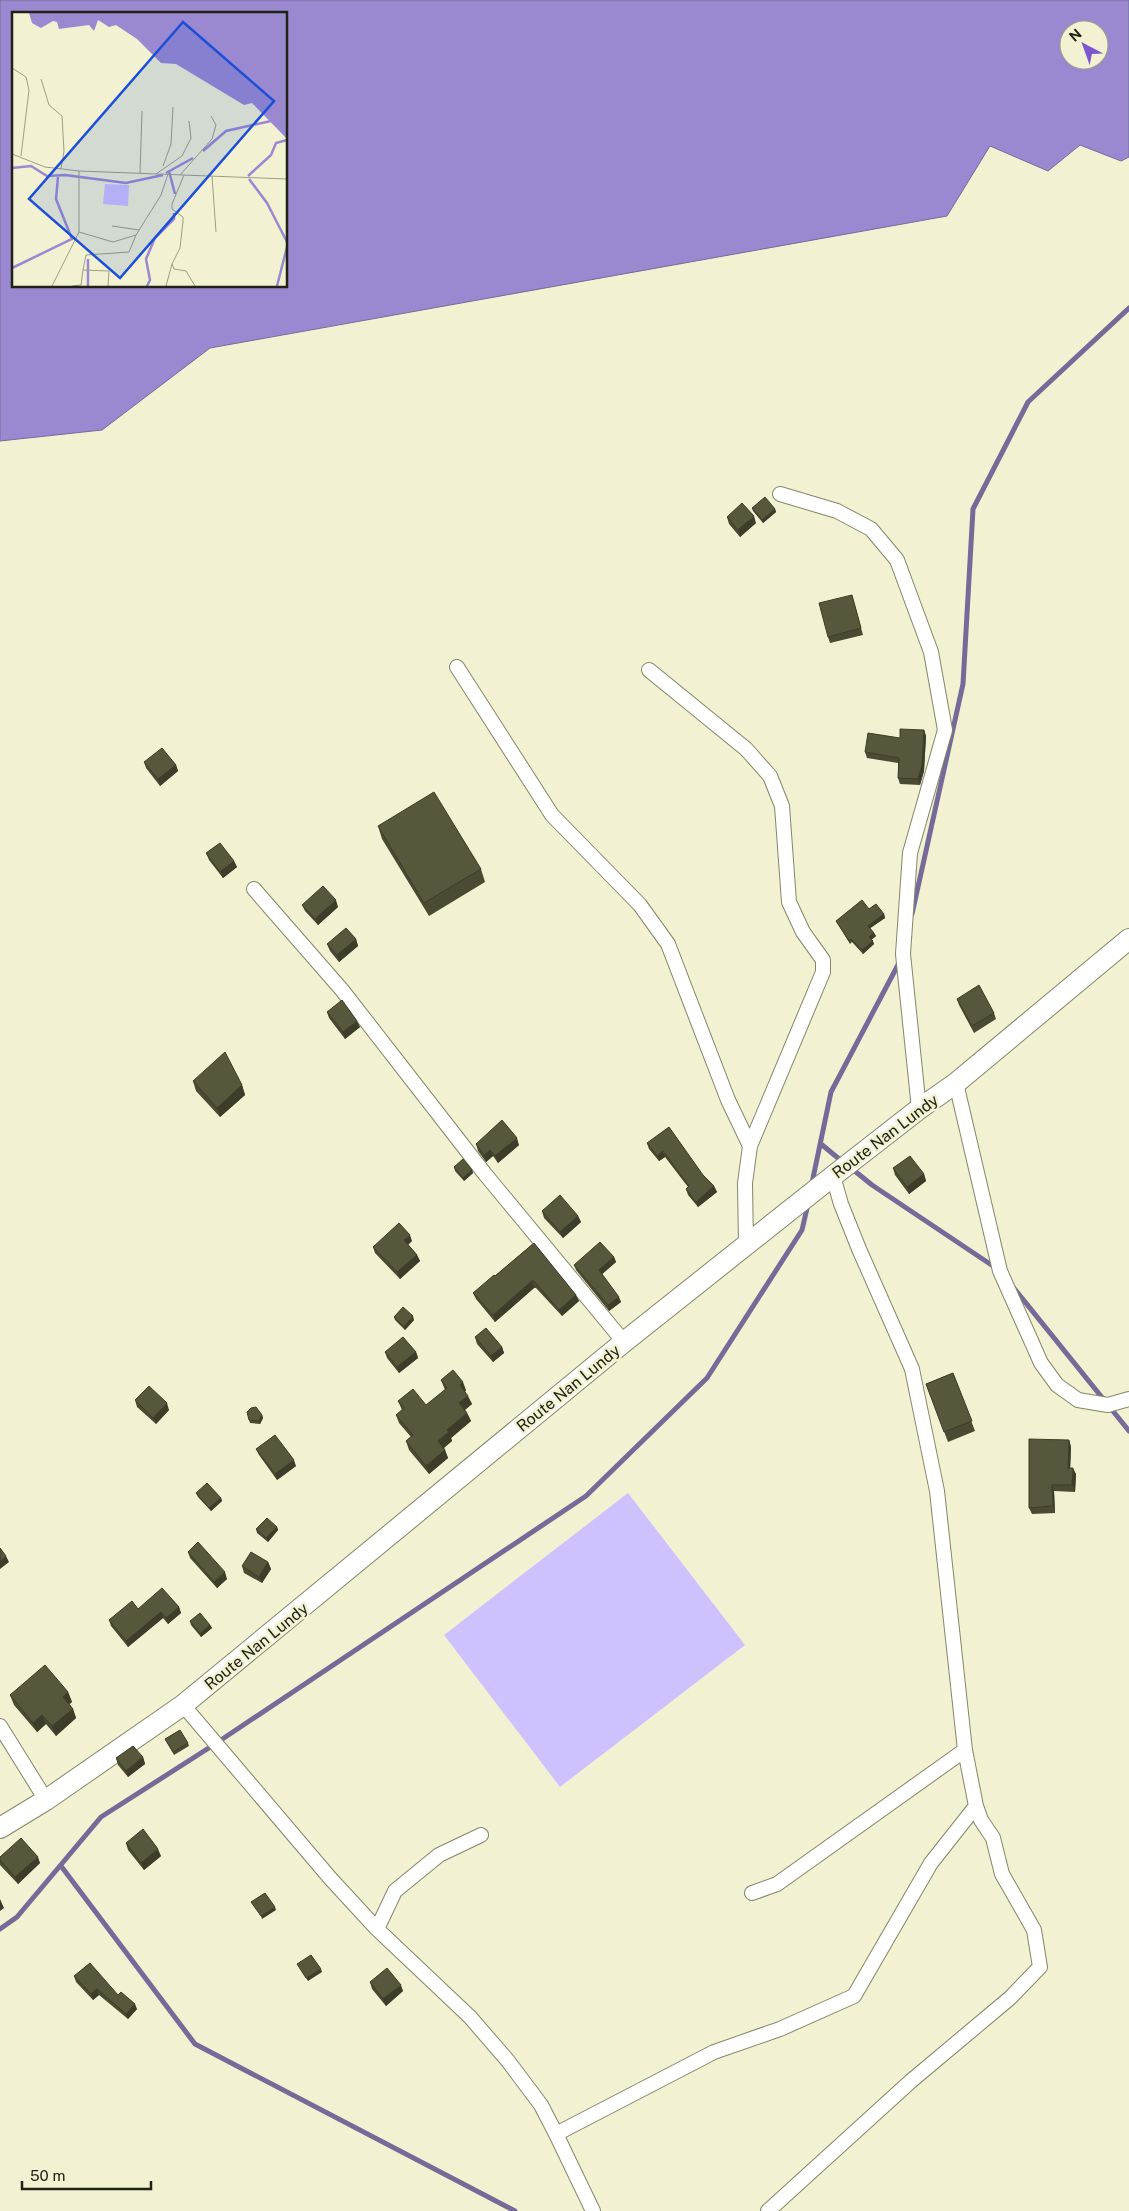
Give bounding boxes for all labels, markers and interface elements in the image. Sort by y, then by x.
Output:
inset map [12,12,288,288]
north arrow [1059,20,1109,70]
text: N [1066,26,1085,45]
street label: Route Nan Lundy [829,1090,942,1182]
street label: Route Nan Lundy [513,1341,624,1436]
street label: Route Nan Lundy [201,1599,312,1694]
scale bar [22,2158,151,2190]
text: 50 m [30,2167,65,2184]

